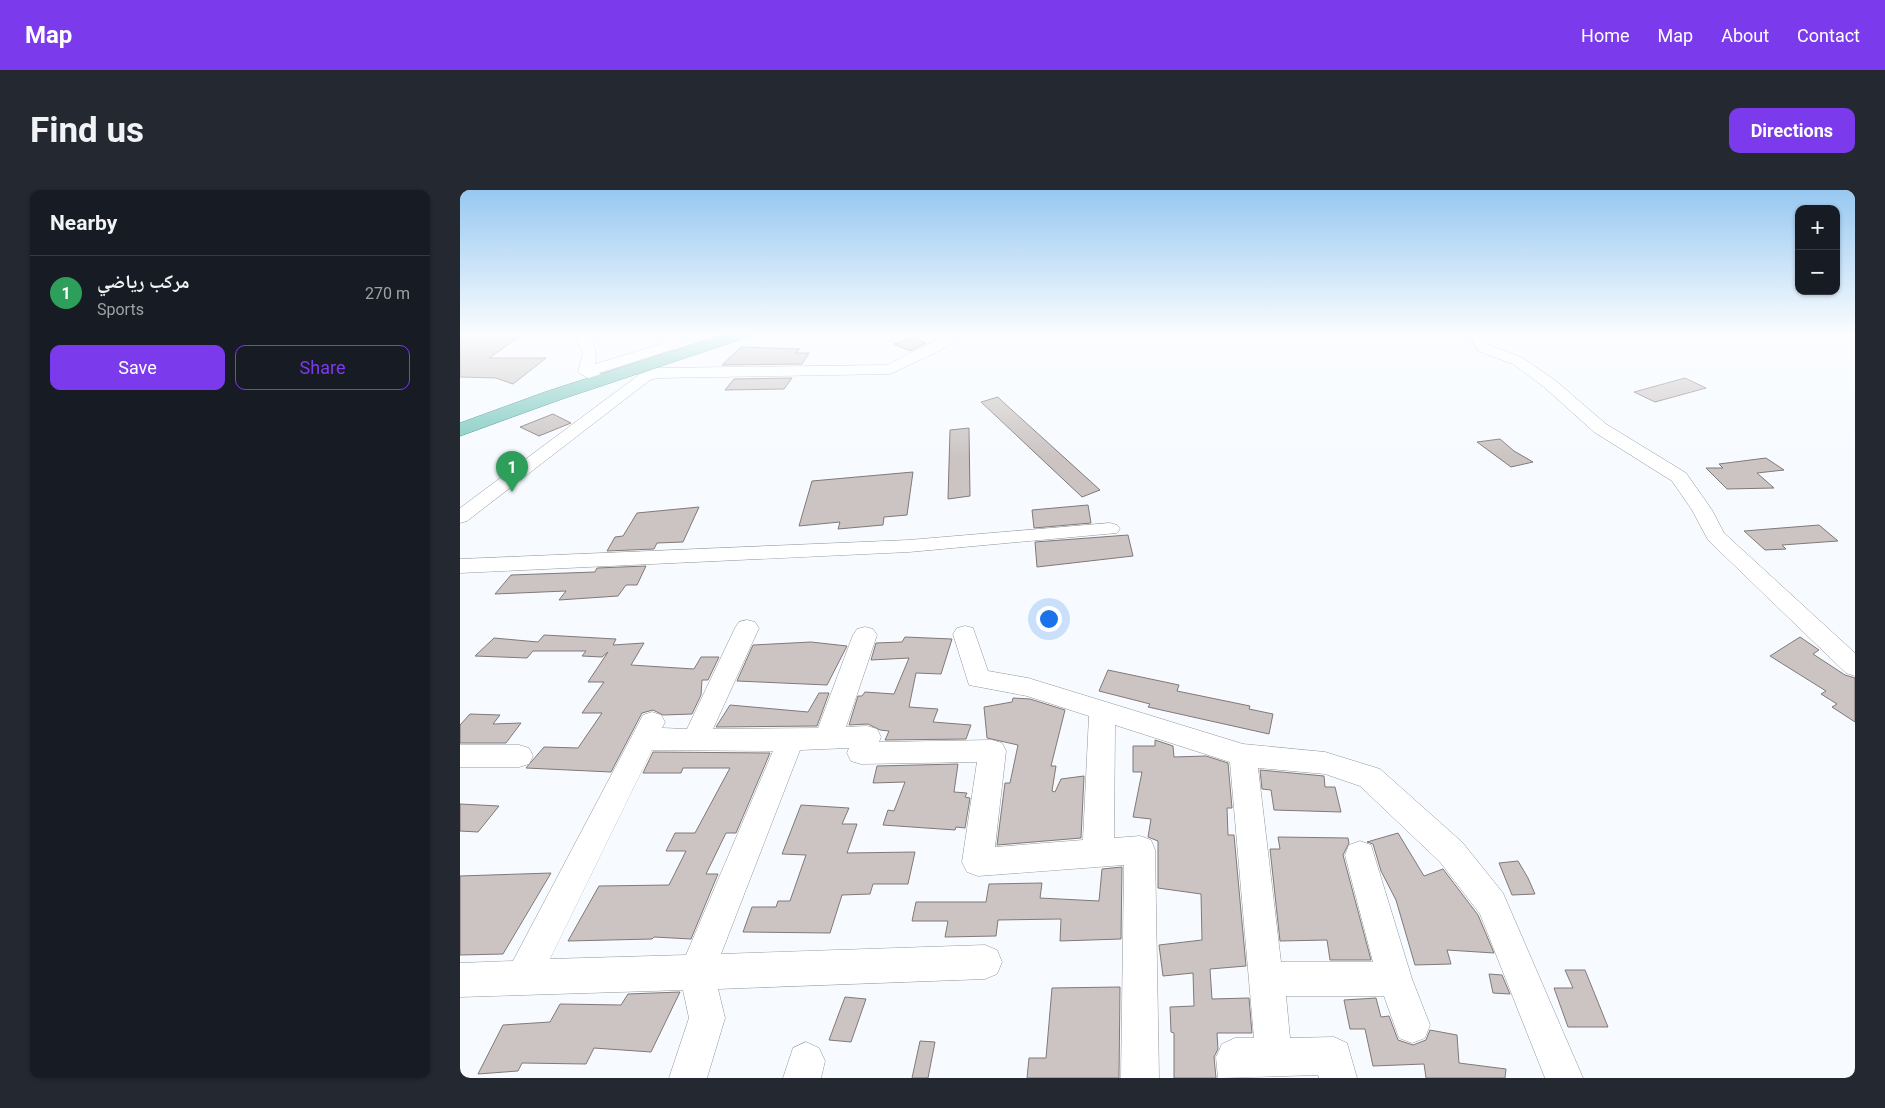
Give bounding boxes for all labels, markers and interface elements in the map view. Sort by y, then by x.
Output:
text: Map [25,21,72,49]
text: Home [1581,25,1630,46]
text: Map [1658,25,1693,46]
text: About [1721,25,1769,46]
text: Contact [1797,25,1860,46]
button: Directions [1729,108,1855,153]
text: Find us [30,110,144,151]
map controls [1795,205,1840,295]
button: + [1795,205,1840,250]
text: Nearby [50,211,117,235]
button: − [1795,250,1840,295]
text: مركب رياضي [97,270,190,293]
text: 1 [61,284,71,303]
text: 270 m [365,284,410,303]
text: Sports [97,300,144,319]
button: Save [50,345,225,390]
button: Share [235,345,410,390]
pin: 1 [496,451,528,492]
your location [1036,606,1062,632]

